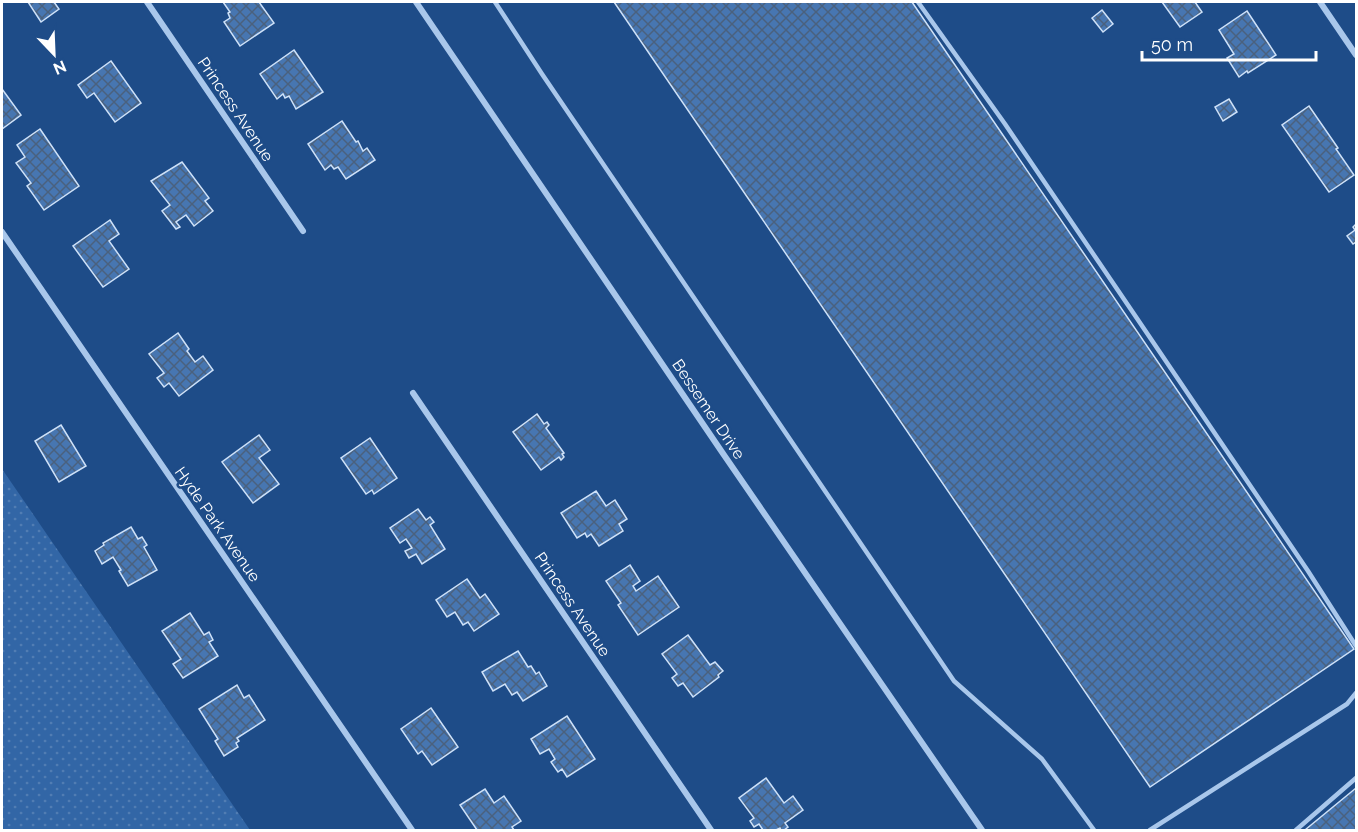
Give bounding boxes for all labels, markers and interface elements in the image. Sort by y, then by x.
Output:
north arrow [24,24,84,84]
scale bar [1142,24,1316,62]
text: 50 m [1151,34,1193,55]
street label: Princess Avenue [194,54,277,165]
text: N [50,56,69,78]
street label: Bessemer Drive [668,356,749,463]
street label: Hyde Park Avenue [171,463,264,585]
street label: Princess Avenue [531,549,614,660]

